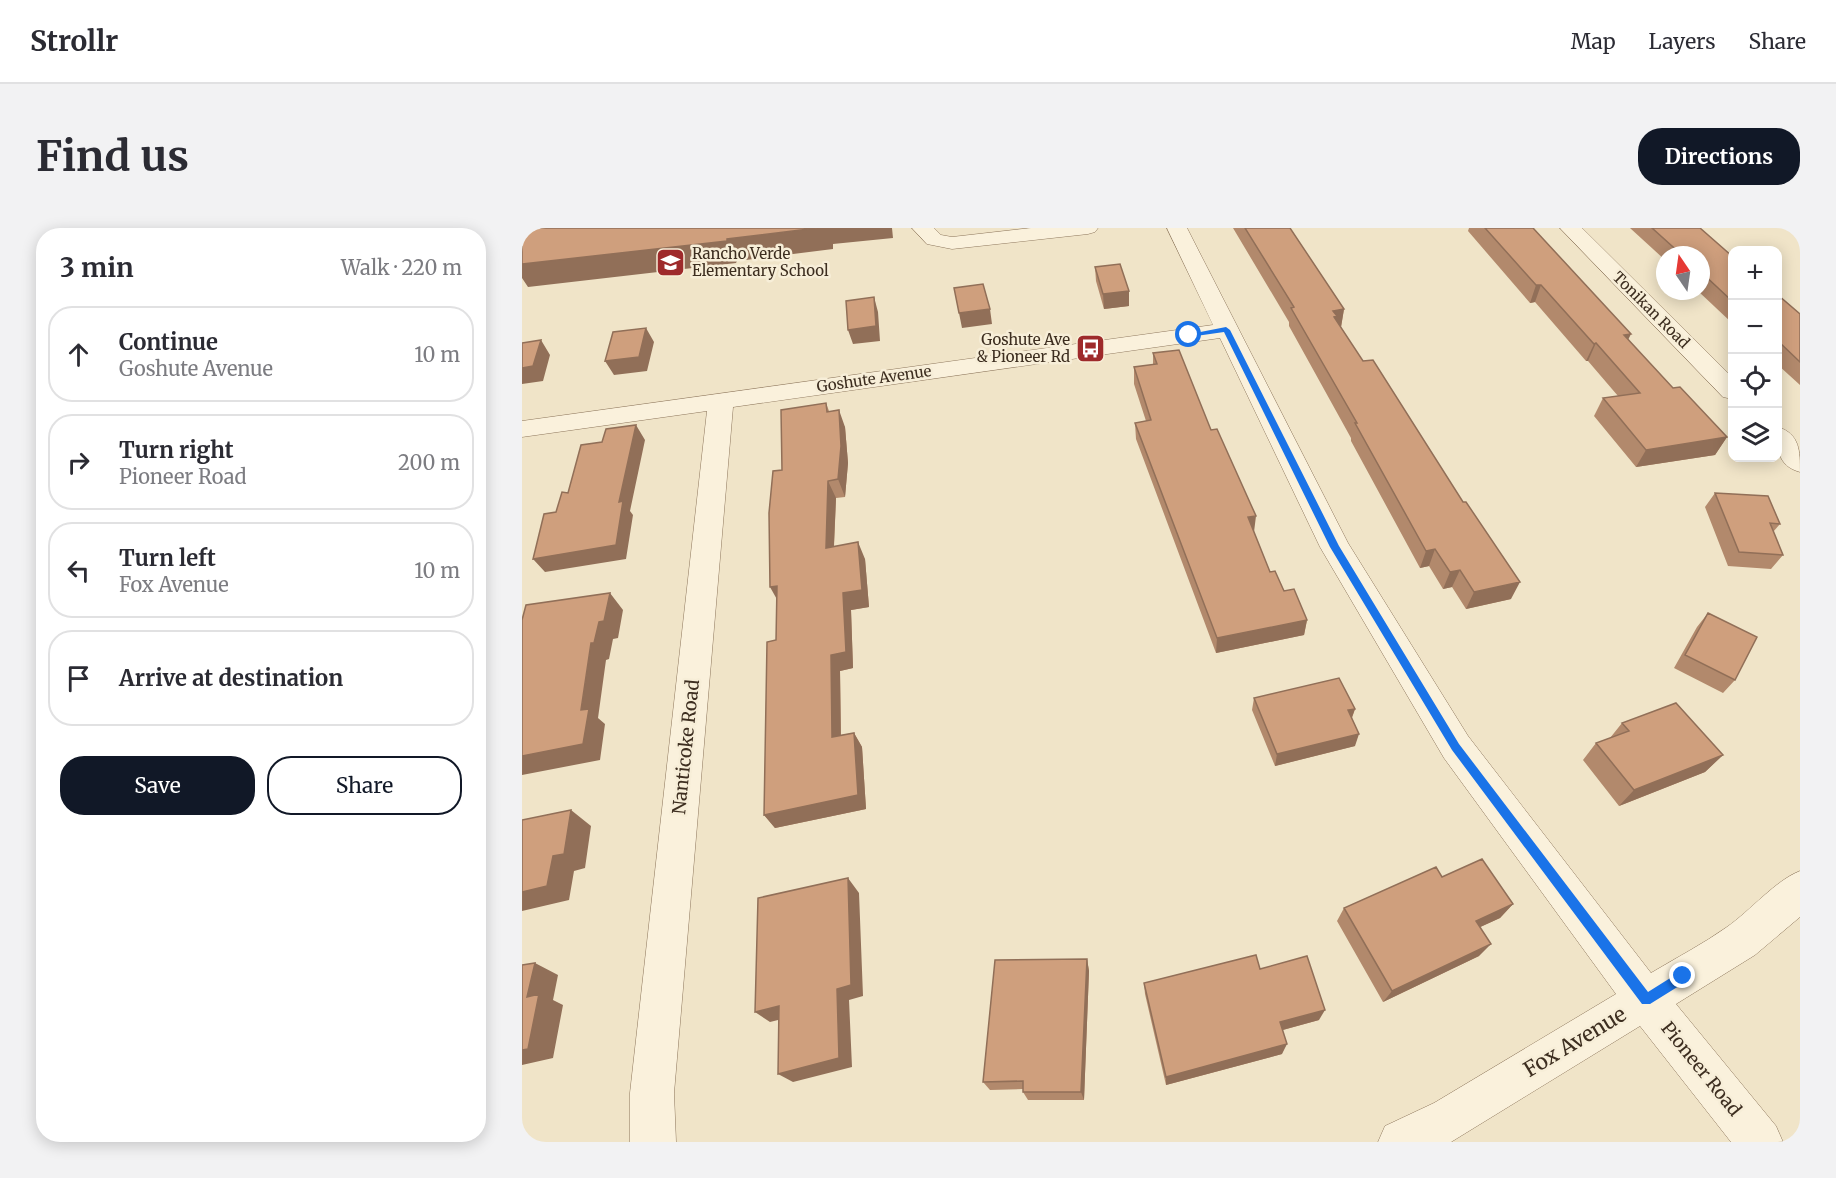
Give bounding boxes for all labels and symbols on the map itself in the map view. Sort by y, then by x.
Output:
place label: Rancho Verde Elementary School [692,244,829,280]
north arrow [1656,246,1710,300]
school or university icon: Rancho Verde Elementary School [655,247,687,279]
street label: Tonikan Road [1609,267,1694,352]
route start [1175,321,1201,347]
place label: Goshute Ave & Pioneer Rd [976,330,1070,366]
bus stop icon: Goshute Ave & Pioneer Rd [1075,333,1107,365]
street label: Goshute Avenue [815,361,933,396]
street label: Nanticoke Road [667,678,704,816]
route end [1669,962,1695,988]
street label: Fox Avenue [1518,1000,1631,1083]
street label: Pioneer Road [1656,1017,1747,1121]

